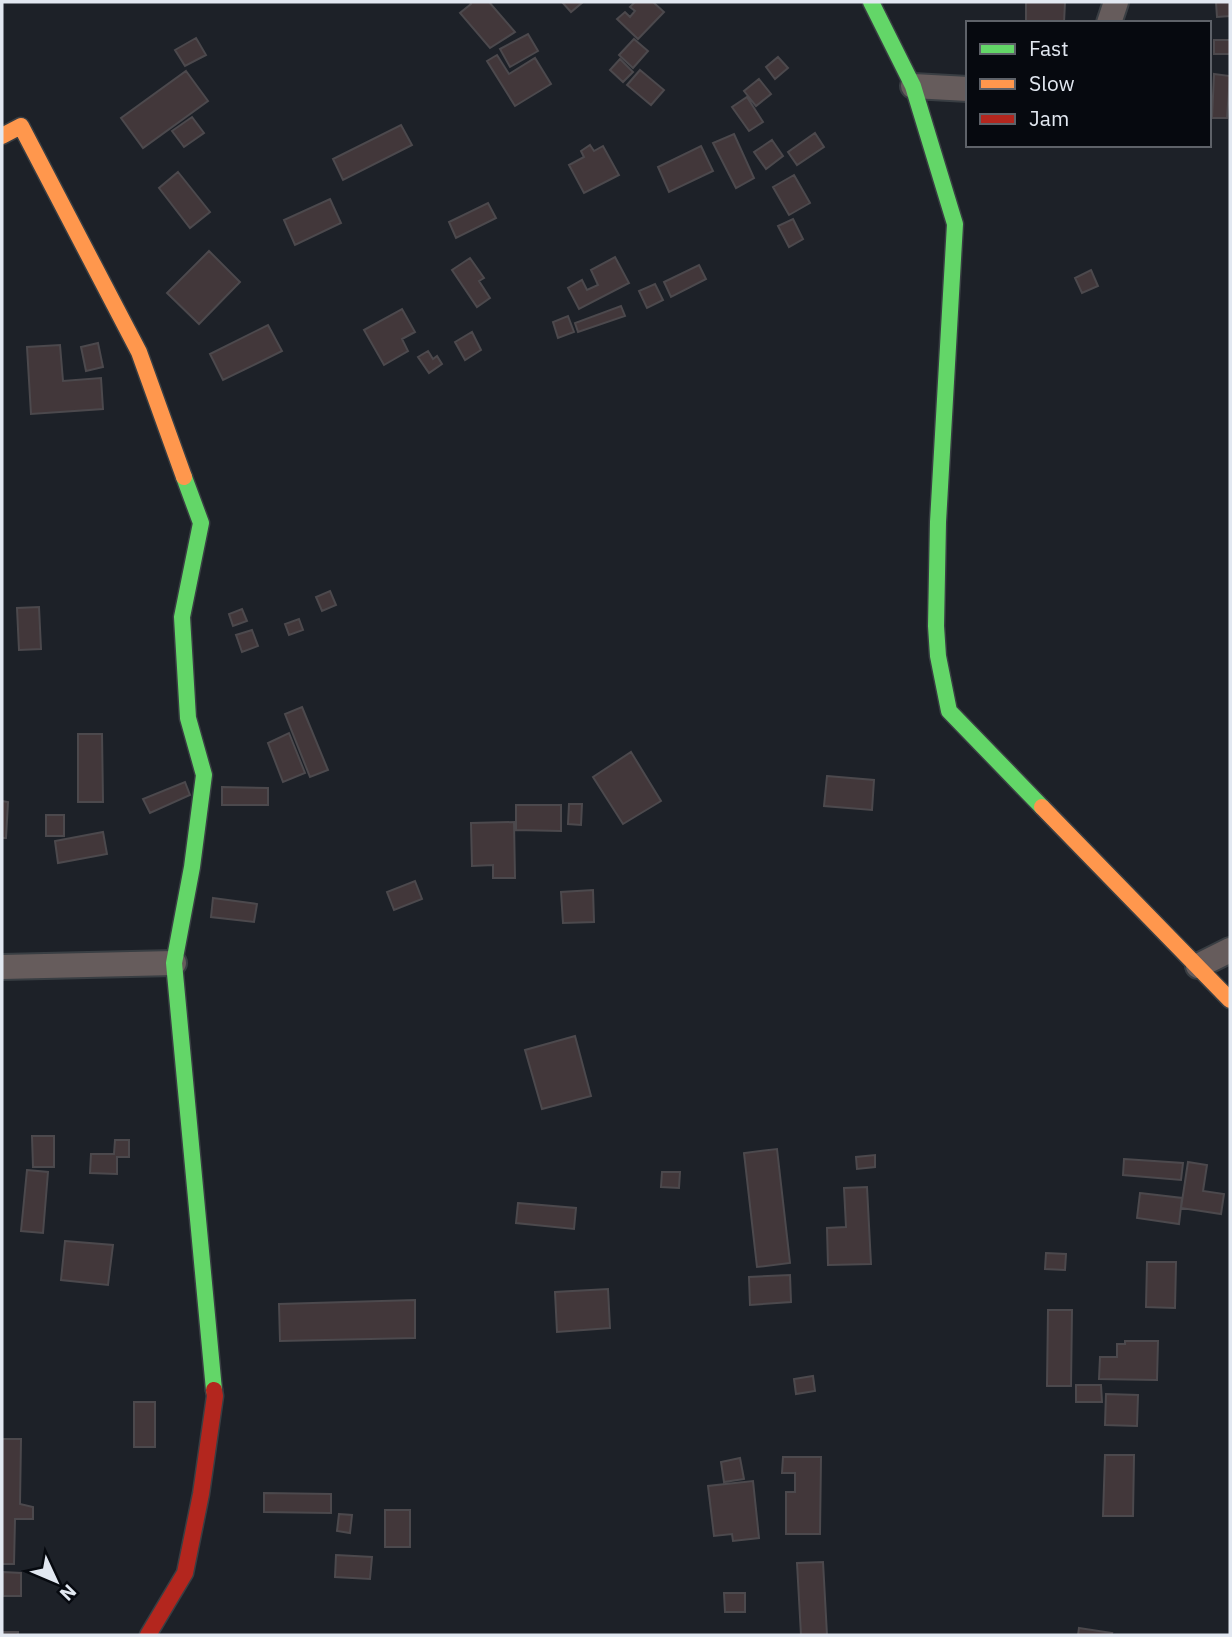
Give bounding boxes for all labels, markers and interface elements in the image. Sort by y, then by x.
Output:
legend [966,21,1211,147]
text: Fast [1029,34,1069,62]
text: Slow [1029,69,1075,97]
text: Jam [1029,104,1069,132]
north arrow [21,1546,91,1616]
text: N [55,1580,82,1606]

